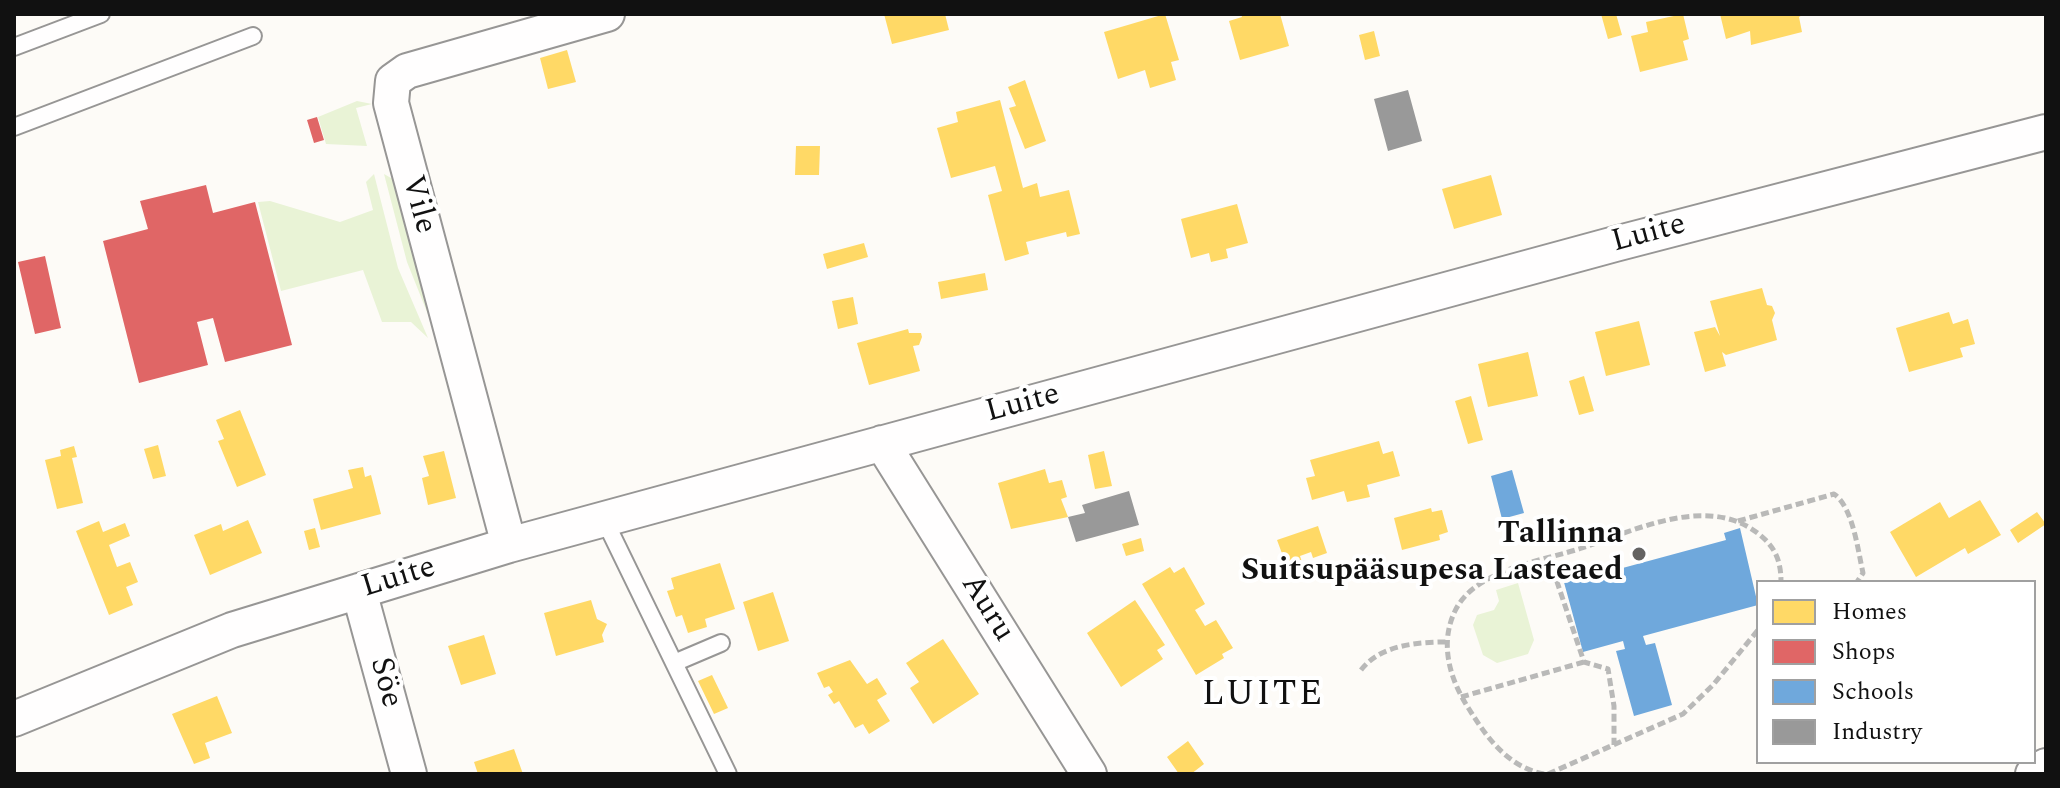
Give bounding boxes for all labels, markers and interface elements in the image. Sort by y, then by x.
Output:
street label: Vile [391,172,443,238]
street label: Luite [1608,207,1690,263]
street label: Luite [982,377,1064,433]
place label: Tallinna Suitsupääsupesa Lasteaed [1241,517,1623,592]
marker: Tallinna Suitsupääsupesa Lasteaed [1630,545,1648,563]
street label: Luite [358,550,440,608]
street label: Auru [951,568,1021,650]
legend [1756,580,2036,764]
text: Homes [1832,594,1907,630]
text: Shops [1832,634,1896,670]
street label: Söe [359,654,409,712]
text: Schools [1832,674,1914,710]
district label: LUITE [1202,675,1324,719]
text: Industry [1832,714,1922,750]

